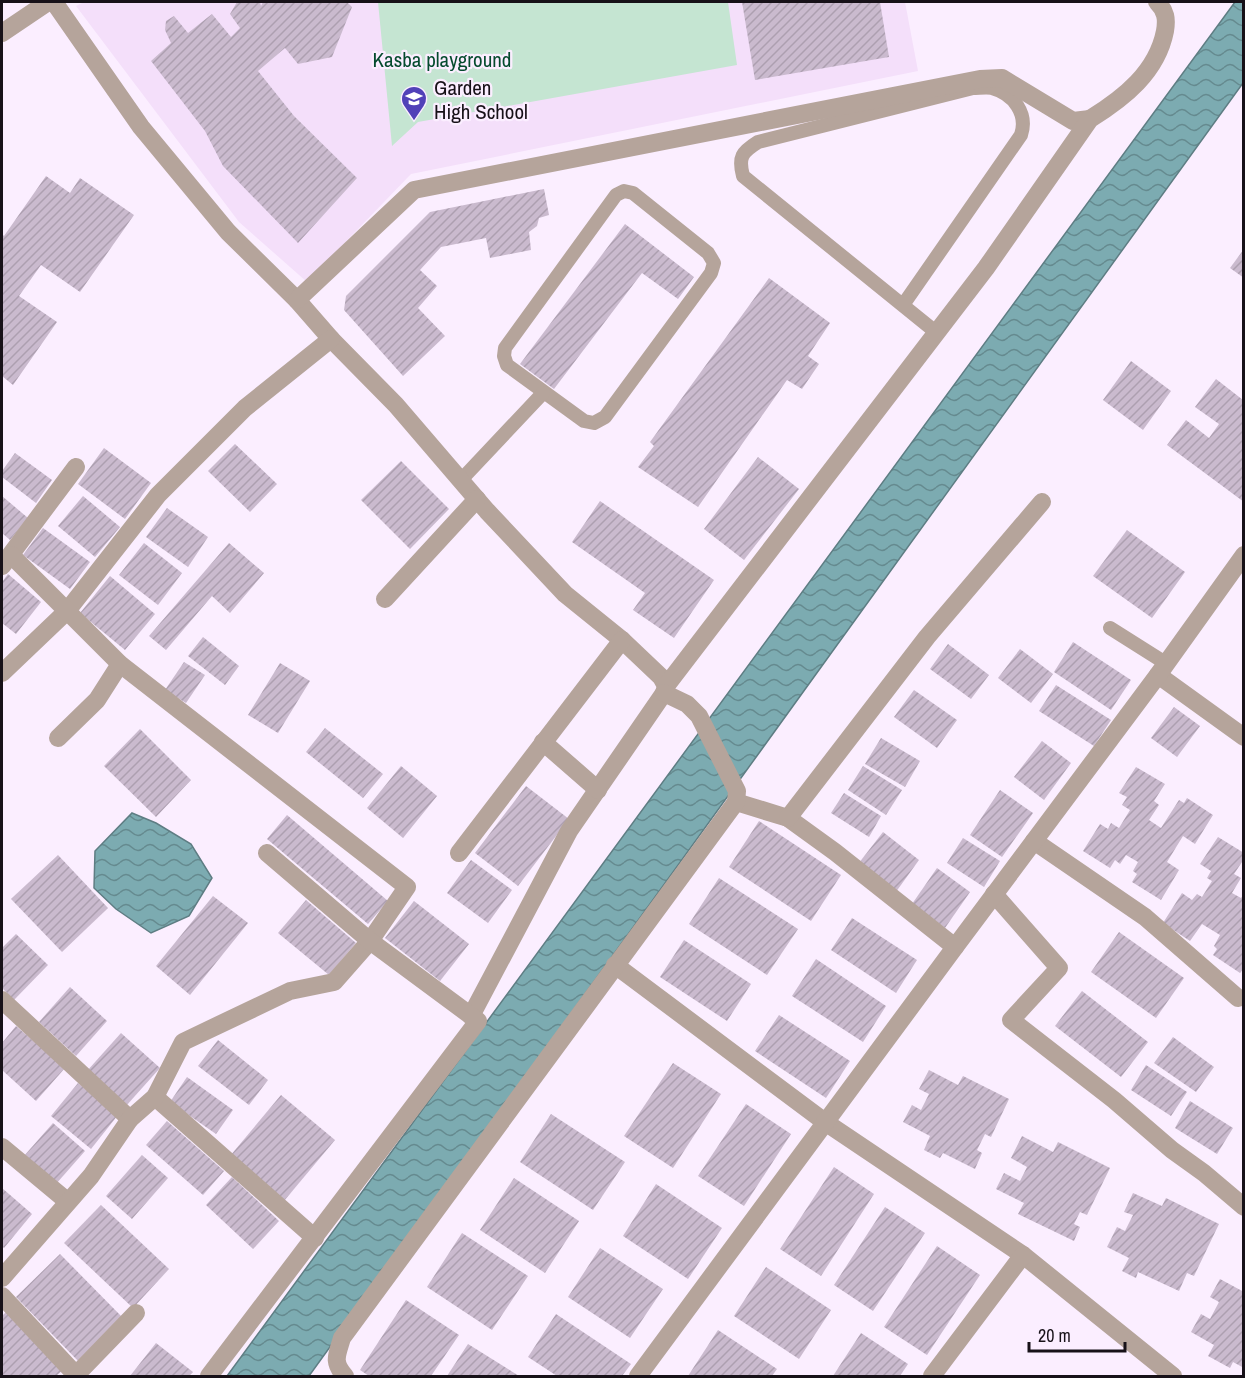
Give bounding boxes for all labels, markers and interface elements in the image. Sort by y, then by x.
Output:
park label: Kasba playground [373,45,511,74]
place label: Garden High School [434,73,528,126]
school or university icon: Garden High School [399,84,429,122]
scale bar [1029,1315,1125,1353]
text: 20 m [1038,1323,1071,1348]

